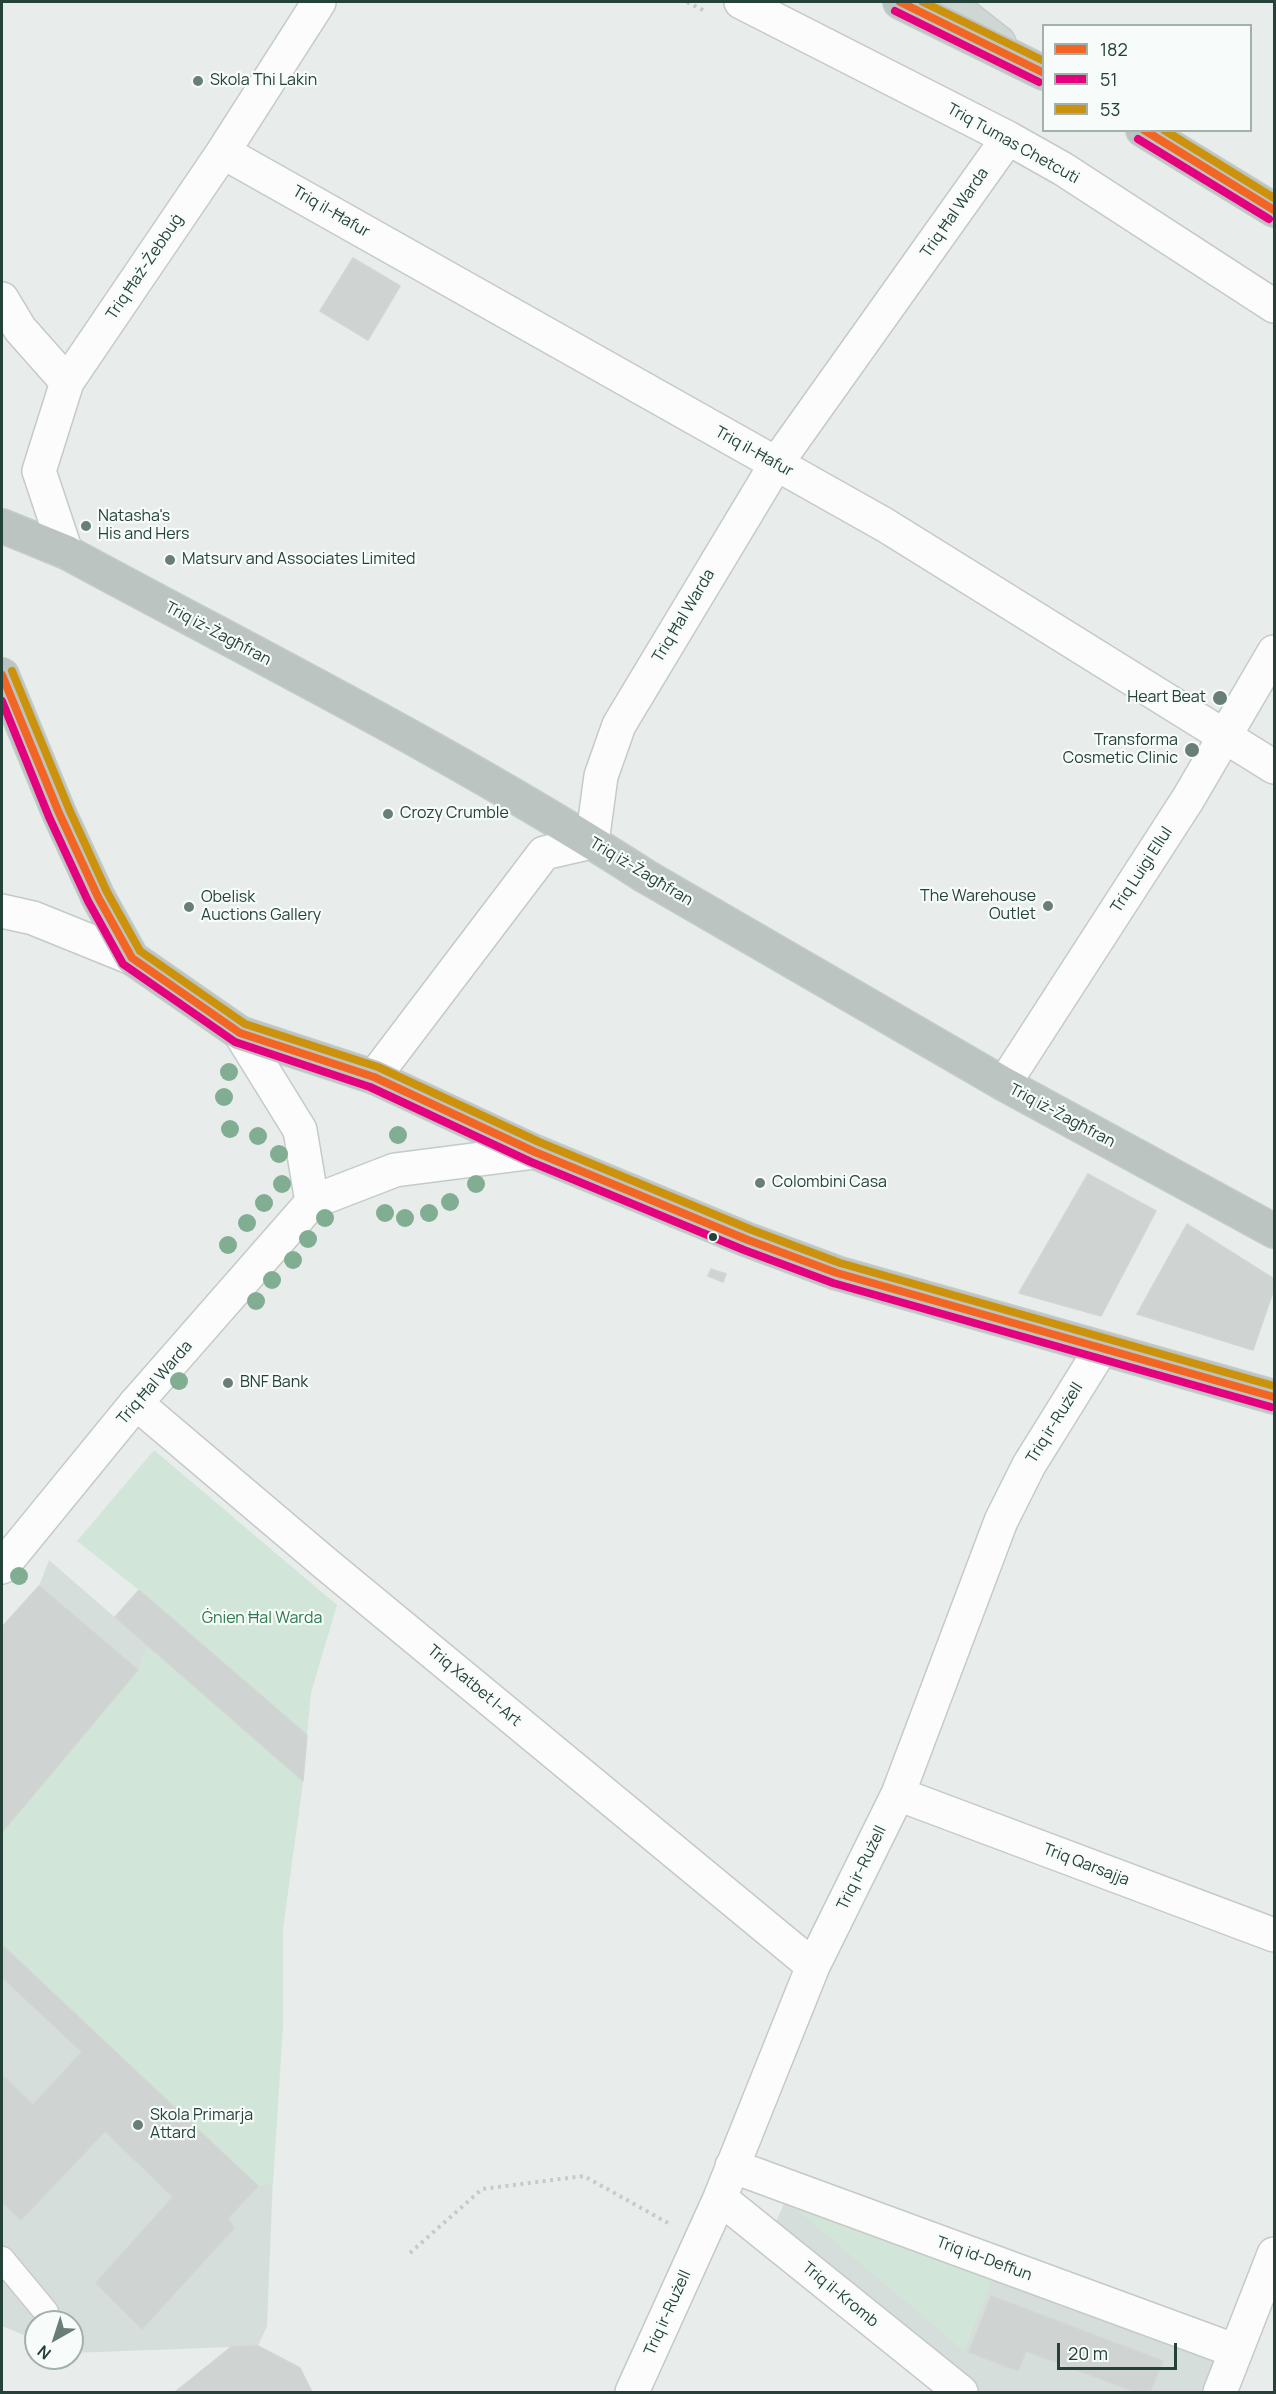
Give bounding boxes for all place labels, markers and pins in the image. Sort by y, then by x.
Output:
place label: Skola Thi Lakin [210,71,317,91]
marker: Skola Thi Lakin [191,74,205,88]
place label: Natasha's His and Hers [98,507,189,545]
marker: Natasha's His and Hers [79,519,93,533]
place label: Matsurv and Associates Limited [182,550,416,570]
marker: Matsurv and Associates Limited [163,553,177,567]
place label: Heart Beat [1127,688,1206,708]
marker: Heart Beat [1211,689,1229,707]
place label: Transforma Cosmetic Clinic [1063,731,1178,769]
marker: Transforma Cosmetic Clinic [1183,741,1201,759]
place label: Crozy Crumble [400,804,509,824]
marker: Crozy Crumble [381,807,395,821]
place label: The Warehouse Outlet [920,887,1036,925]
place label: Obelisk Auctions Gallery [201,888,321,926]
marker: The Warehouse Outlet [1041,899,1055,913]
marker: Obelisk Auctions Gallery [182,900,196,914]
place label: Colombini Casa [772,1173,887,1193]
marker: Colombini Casa [753,1176,767,1190]
unlabelled marker [707,1231,719,1243]
place label: BNF Bank [240,1373,308,1393]
marker: BNF Bank [221,1376,235,1390]
place label: Skola Primarja Attard [150,2106,253,2144]
marker: Skola Primarja Attard [131,2118,145,2132]

